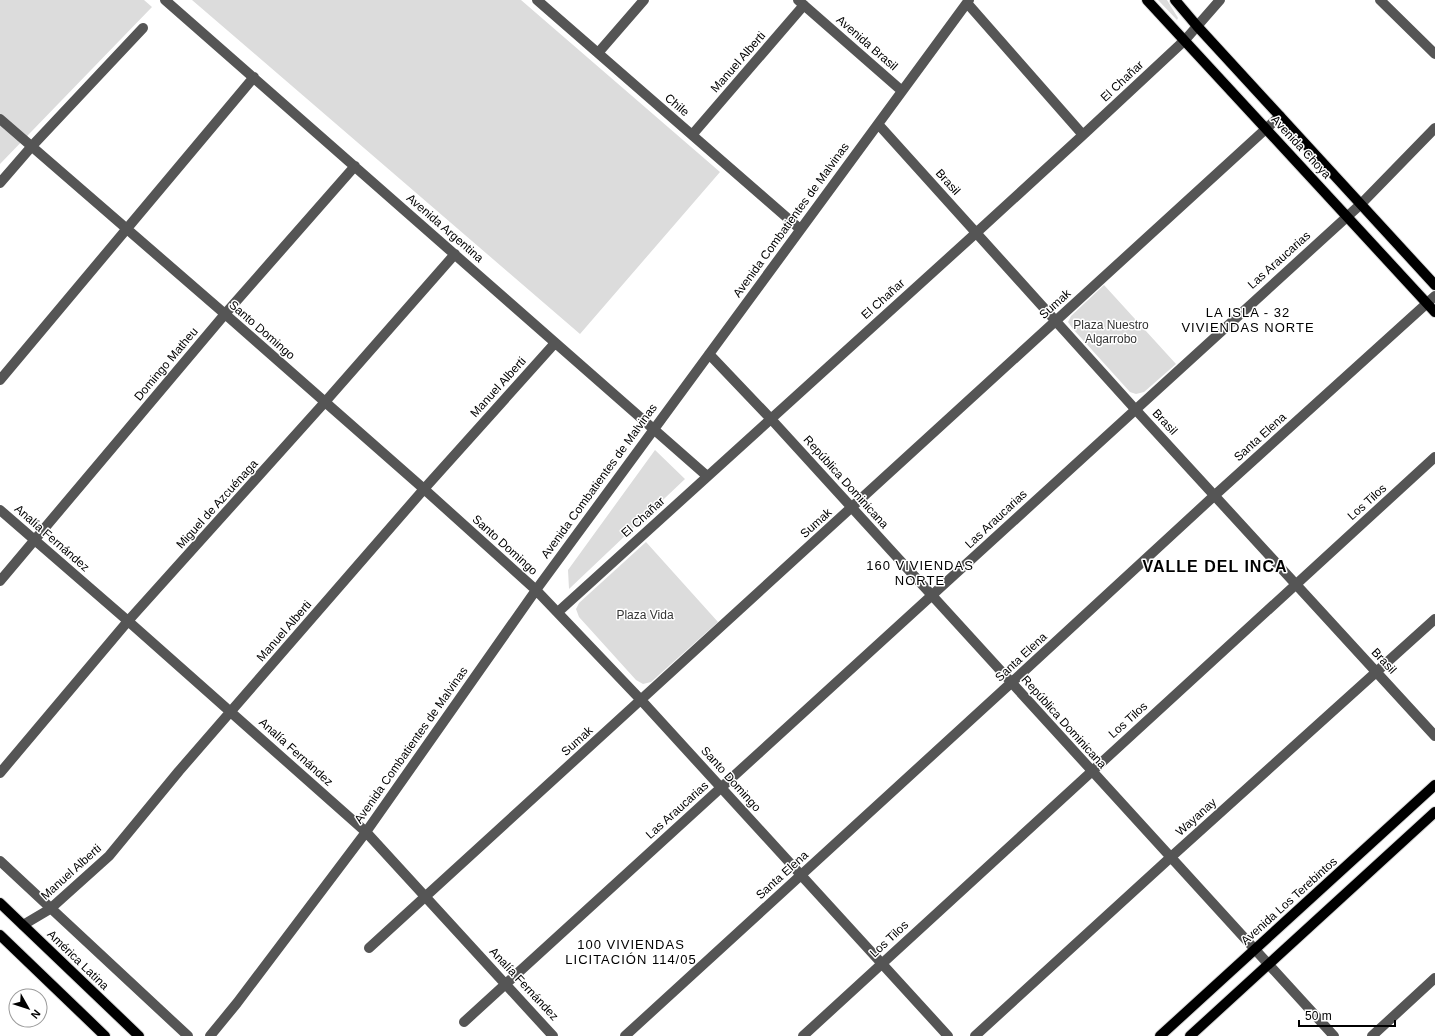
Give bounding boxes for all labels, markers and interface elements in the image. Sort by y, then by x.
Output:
street label: Avenida Brasil [834,13,900,73]
street label: Manuel Alberti [708,29,768,95]
street label: El Chañar [1098,58,1146,104]
street label: Chile [662,91,692,119]
street label: Avenida Choya [1268,113,1334,182]
street label: Avenida Combatientes de Malvinas [730,140,852,300]
street label: Brasil [933,166,963,198]
street label: Avenida Argentina [404,191,487,265]
street label: Las Araucarias [1245,228,1313,292]
street label: El Chañar [858,276,908,322]
street label: Sumak [1036,286,1074,322]
street label: Santo Domingo [226,298,298,363]
district label: LA ISLA - 32 VIVIENDAS NORTE [1181,305,1315,335]
park label: Plaza Nuestro Algarrobo [1073,318,1149,346]
street label: Domingo Matheu [131,324,201,404]
street label: Manuel Alberti [467,354,529,420]
street label: Avenida Combatientes de Malvinas [538,401,660,561]
street label: Brasil [1150,406,1180,438]
street label: Santa Elena [1231,410,1289,464]
street label: República Dominicana [801,433,892,532]
street label: Miguel de Azcuénaga [173,456,261,551]
street label: Los Tilos [1345,481,1389,523]
street label: Las Araucarias [962,487,1030,551]
street label: El Chañar [618,494,668,540]
street label: Analía Fernández [12,502,92,574]
street label: Sumak [797,505,835,541]
street label: Santo Domingo [470,512,541,578]
district label: 160 VIVIENDAS NORTE [866,558,974,588]
district label: VALLE DEL INCA [1143,558,1287,575]
street label: Manuel Alberti [254,598,314,664]
park label: Plaza Vida [616,608,674,622]
street label: Santa Elena [992,629,1050,684]
street label: Brasil [1369,645,1399,677]
street label: Avenida Combatientes de Malvinas [351,664,471,826]
street label: República Dominicana [1019,673,1110,772]
street label: Los Tilos [1106,699,1150,741]
street label: Analía Fernández [256,715,336,789]
street label: Sumak [558,723,596,759]
street label: Santo Domingo [698,744,764,815]
street label: Las Araucarias [643,778,711,842]
street label: Wayanay [1173,795,1219,839]
street label: Manuel Alberti [38,841,104,903]
street label: Santa Elena [753,848,811,902]
street label: Avenida Los Terebintos [1238,854,1340,948]
street label: Los Tilos [867,918,911,960]
street label: América Latina [44,927,112,993]
district label: 100 VIVIENDAS LICITACIÓN 114/05 [565,937,697,967]
street label: Analía Fernández [487,945,561,1023]
north arrow [8,988,48,1028]
scale bar [1299,1002,1395,1028]
text: N [29,1007,43,1021]
text: 50 m [1305,1009,1332,1023]

